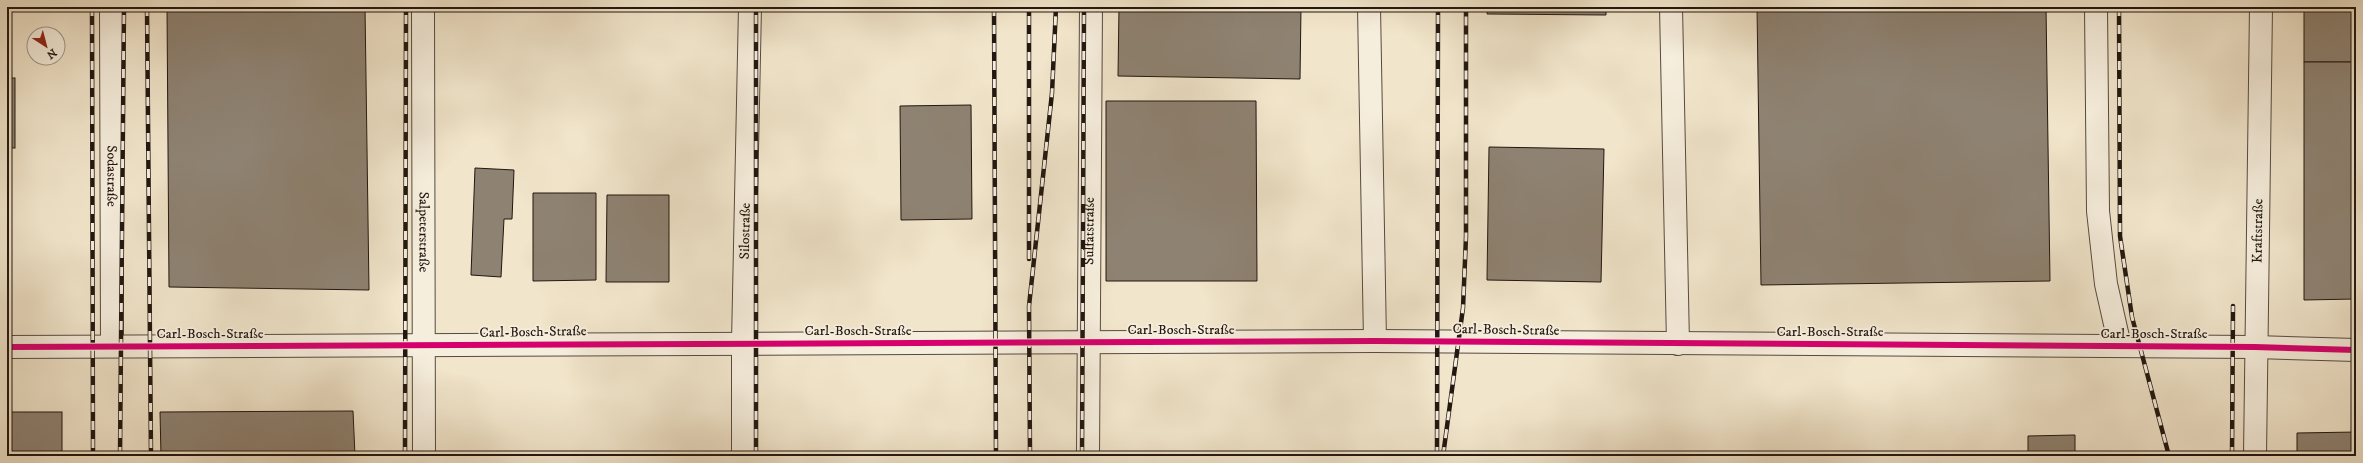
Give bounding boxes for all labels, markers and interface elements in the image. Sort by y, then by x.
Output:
north arrow [26,26,66,66]
text: N [44,45,59,62]
street label: Sodastraße [102,145,121,207]
street label: Salpeterstraße [414,192,433,272]
street label: Sulfatstraße [1080,197,1099,265]
street label: Kraftstraße [2249,198,2267,263]
street label: Silostraße [736,202,755,259]
street label: Carl-Bosch-Straße [1452,320,1560,340]
street label: Carl-Bosch-Straße [1128,321,1235,339]
street label: Carl-Bosch-Straße [479,322,587,342]
street label: Carl-Bosch-Straße [805,322,912,340]
street label: Carl-Bosch-Straße [1777,323,1884,341]
street label: Carl-Bosch-Straße [157,325,264,343]
street label: Carl-Bosch-Straße [2101,325,2208,343]

